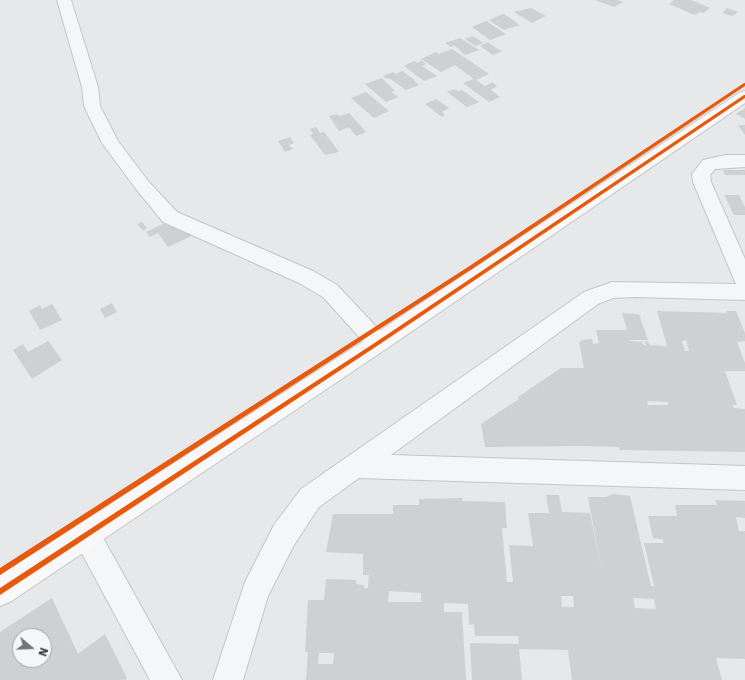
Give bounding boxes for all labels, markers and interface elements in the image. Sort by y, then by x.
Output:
north arrow [12,628,52,668]
text: N [35,646,50,658]

